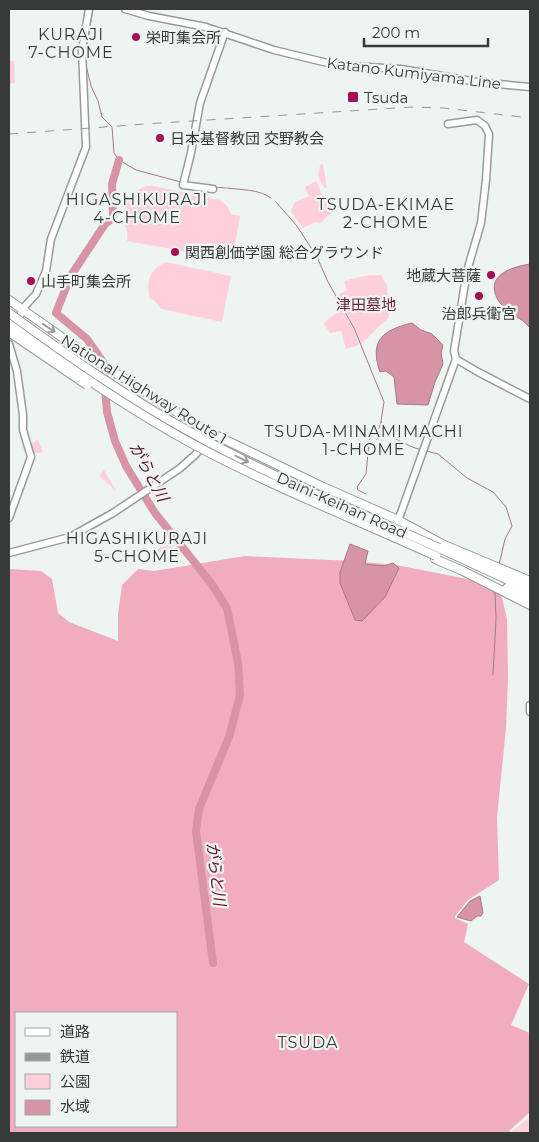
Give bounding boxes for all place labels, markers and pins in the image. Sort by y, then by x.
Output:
place label: 栄町集会所 [146,28,221,47]
marker: 栄町集会所 [130,31,142,43]
place label: Tsuda [364,88,408,107]
marker: Tsuda [346,90,360,104]
place label: 日本基督教団 交野教会 [170,129,324,148]
marker: 日本基督教団 交野教会 [154,132,166,144]
place label: 関西創価学園 総合グラウンド [185,243,384,262]
marker: 関西創価学園 総合グラウンド [169,246,181,258]
place label: 地蔵大菩薩 [406,266,481,285]
marker: 地蔵大菩薩 [485,269,497,281]
place label: 山手町集会所 [41,272,131,291]
marker: 山手町集会所 [25,275,37,287]
marker: 治郎兵衛宮 [473,290,485,302]
place label: 治郎兵衛宮 [441,304,517,323]

